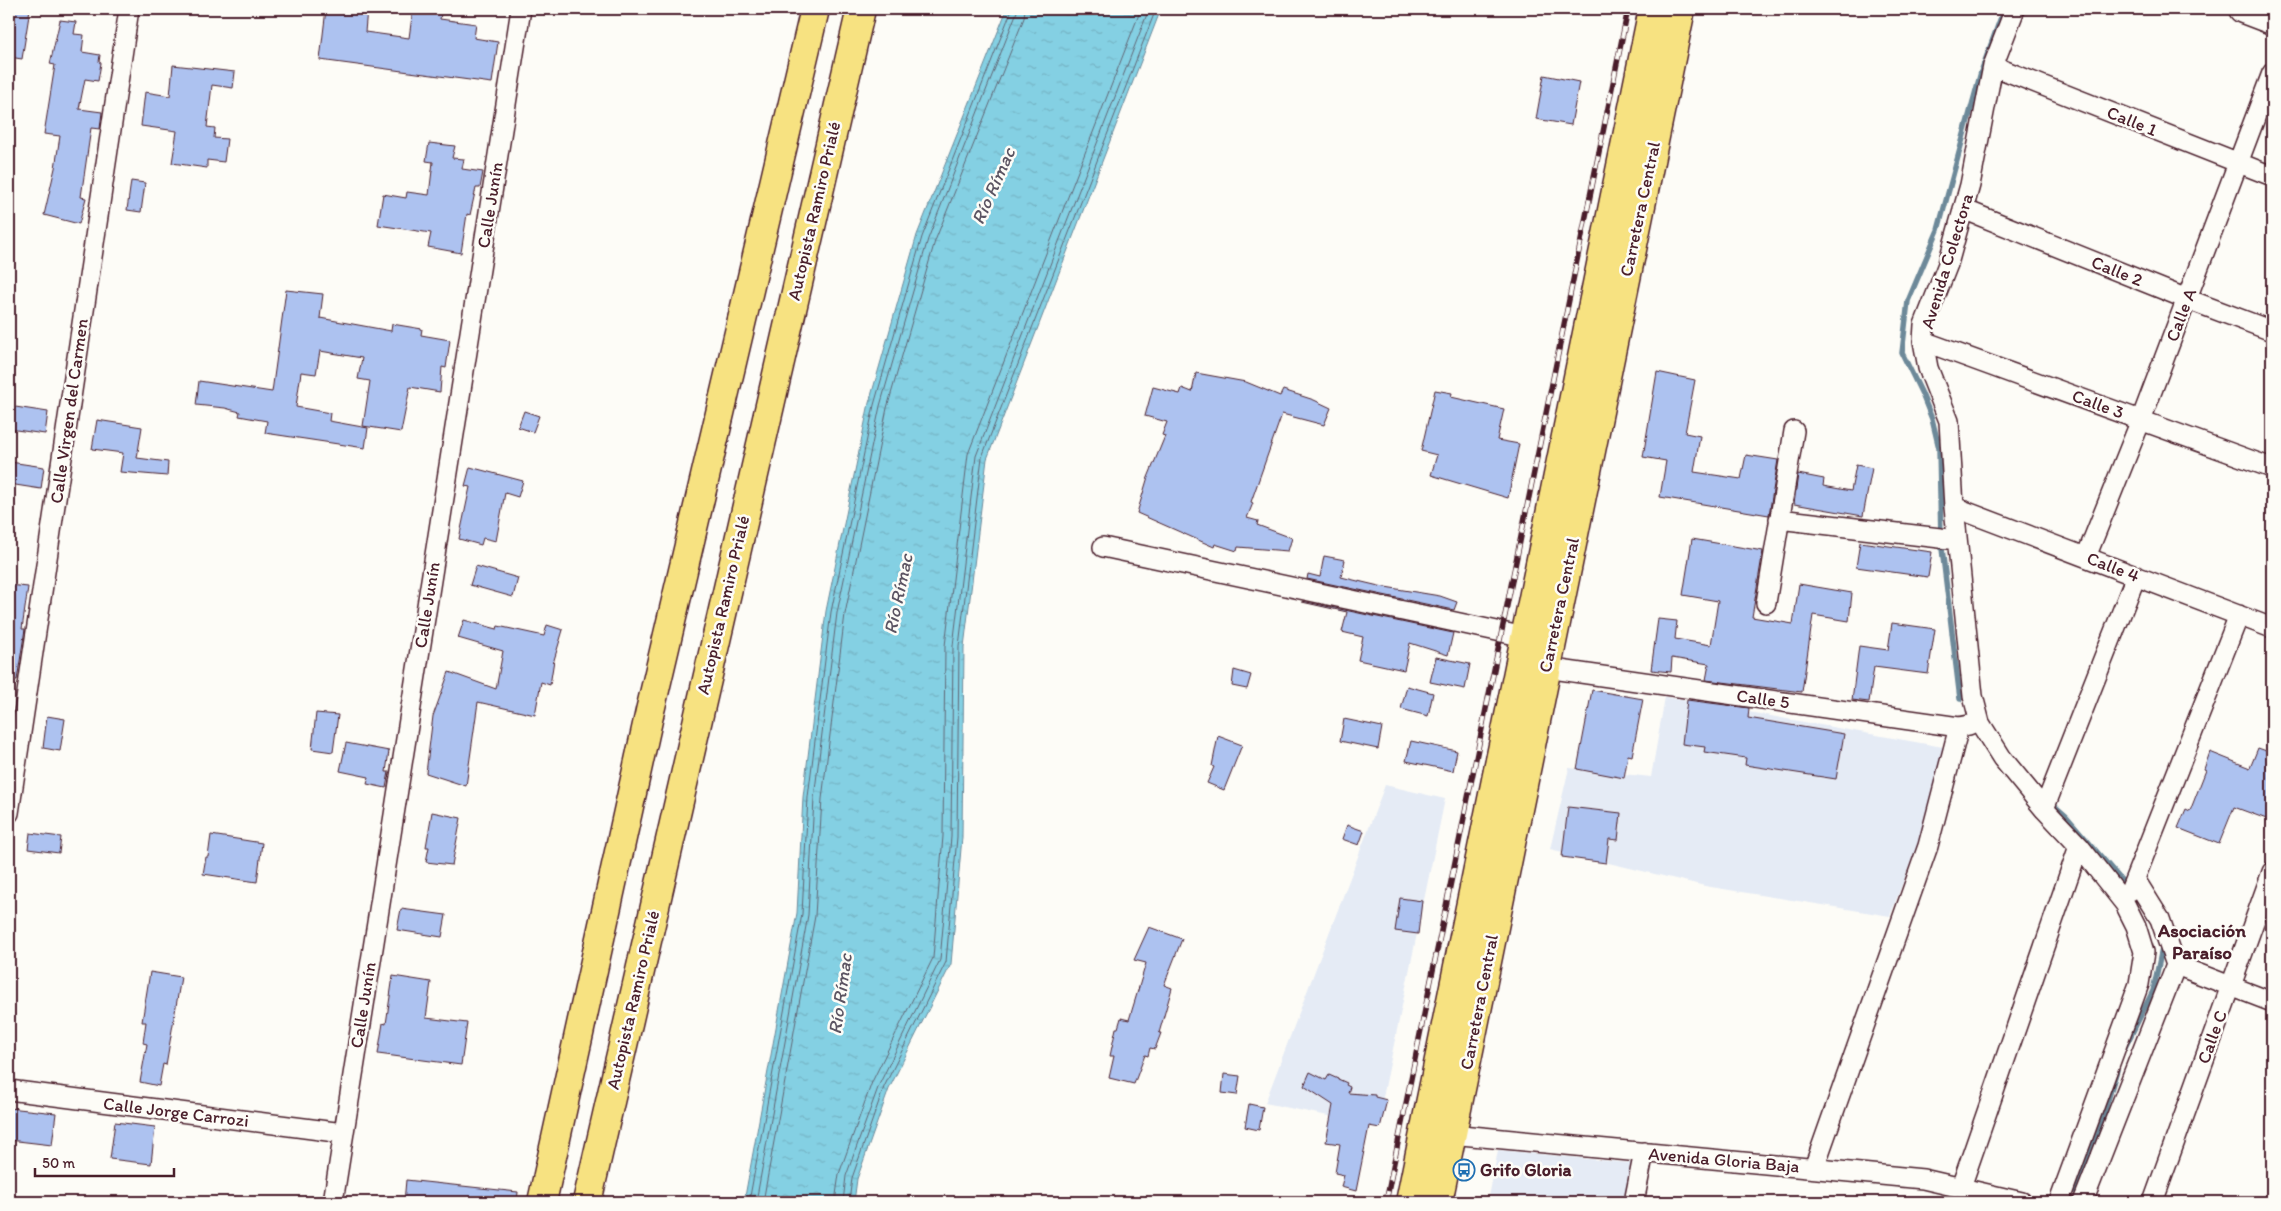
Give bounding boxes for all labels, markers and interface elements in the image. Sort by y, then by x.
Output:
street label: Calle 1 [2104,101,2160,141]
street label: Autopista Ramiro Prialé [783,119,845,303]
street label: Carretera Central [1615,139,1665,279]
water label: Río Rímac [966,143,1021,228]
street label: Calle Junín [472,160,508,250]
street label: Avenida Colectora [1916,190,1978,331]
street label: Calle 2 [2088,251,2146,291]
street label: Calle A [2161,285,2201,345]
street label: Calle Virgen del Carmen [45,317,93,505]
street label: Calle 3 [2069,385,2127,424]
street label: Autopista Ramiro Prialé [692,513,754,697]
street label: Carretera Central [1534,535,1584,675]
street label: Calle 4 [2084,547,2143,587]
water label: Río Rímac [878,551,918,636]
street label: Calle Junín [409,560,445,650]
street label: Calle 5 [1735,684,1791,714]
street label: Autopista Ramiro Prialé [602,908,664,1092]
district label: Asociación Paraíso [2157,919,2246,964]
street label: Carretera Central [1455,932,1503,1072]
water label: Río Rímac [823,951,857,1036]
street label: Calle Junín [345,960,381,1050]
street label: Calle C [2192,1007,2232,1067]
street label: Calle Jorge Carrozi [102,1092,250,1132]
street label: Avenida Gloria Baja [1648,1142,1801,1178]
scale bar [35,1146,174,1178]
text: 50 m [42,1154,75,1172]
bus stop icon: Grifo Gloria [1452,1158,1476,1182]
place label: Grifo Gloria [1480,1159,1572,1181]

